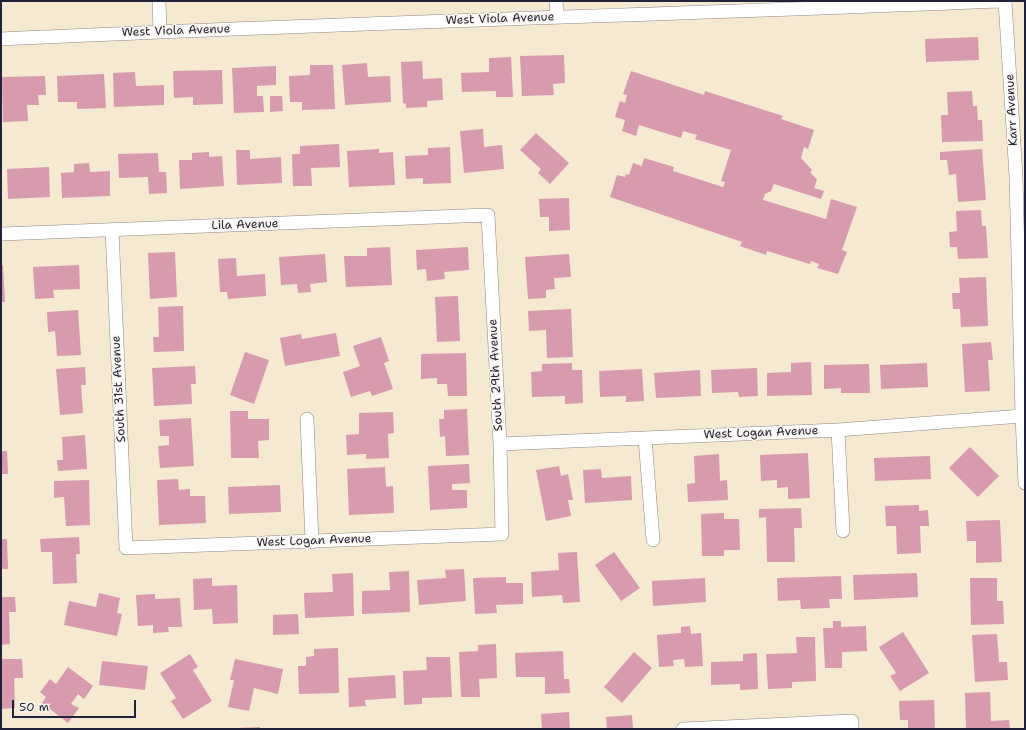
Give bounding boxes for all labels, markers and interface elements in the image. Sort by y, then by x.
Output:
street label: West Viola Avenue [445,10,555,28]
street label: West Viola Avenue [121,22,231,40]
street label: Karr Avenue [1003,74,1021,146]
street label: Lila Avenue [211,217,279,233]
street label: South 29th Avenue [486,319,506,431]
street label: South 31st Avenue [109,335,129,443]
street label: West Logan Avenue [703,424,819,442]
street label: West Logan Avenue [256,532,372,550]
scale bar [14,692,138,718]
text: 50 m [19,699,49,715]

